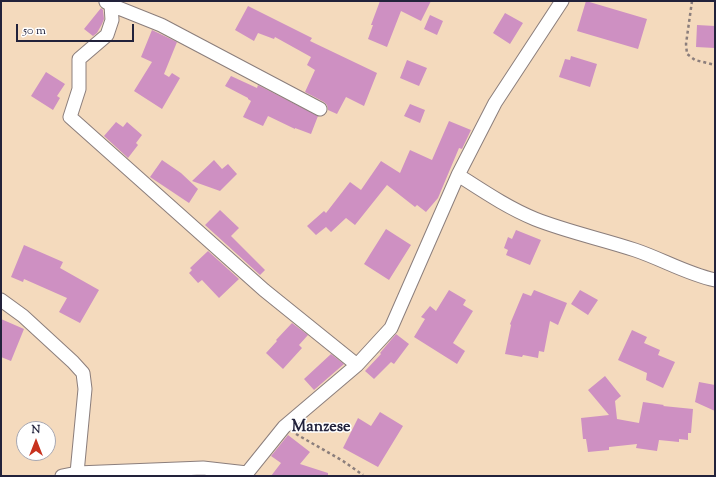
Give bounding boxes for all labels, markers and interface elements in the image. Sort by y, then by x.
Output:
scale bar [18,16,136,42]
text: 50 m [23,22,46,40]
district label: Manzese [292,418,350,438]
north arrow [16,421,56,461]
text: N [32,422,40,438]

